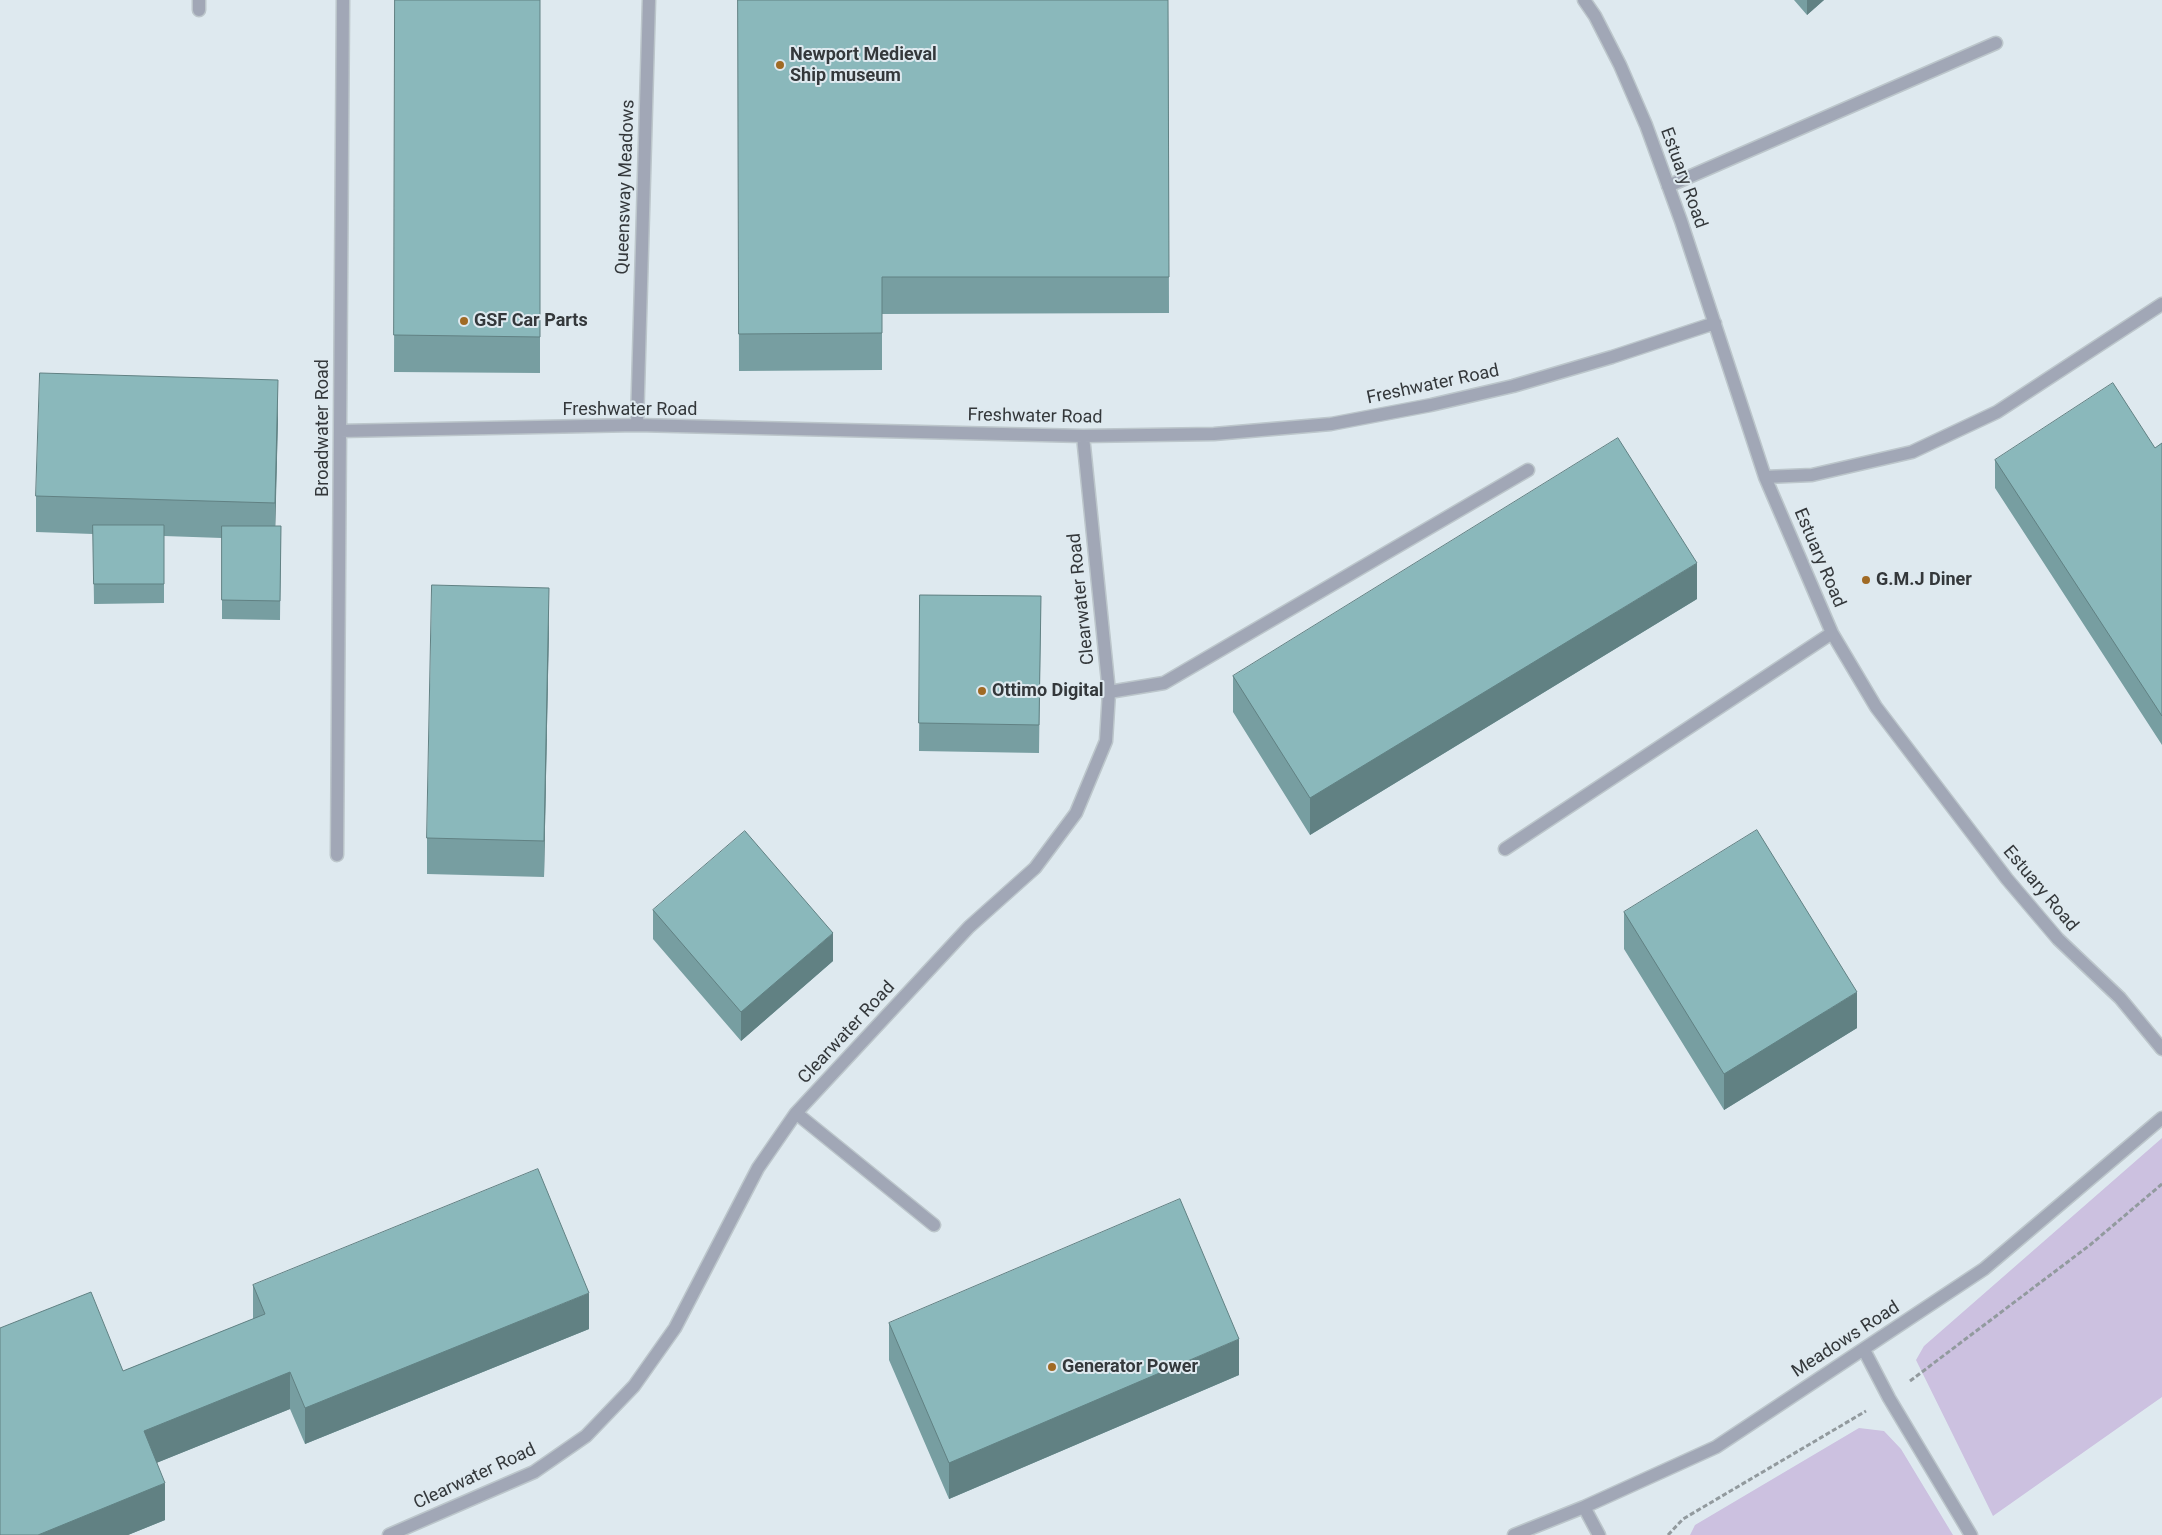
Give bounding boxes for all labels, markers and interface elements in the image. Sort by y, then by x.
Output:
place label: Newport Medieval Ship museum [790,44,937,86]
marker: Newport Medieval Ship museum [774,59,786,71]
street label: Queensway Meadows [612,99,640,275]
street label: Estuary Road [1655,125,1711,231]
place label: GSF Car Parts [474,310,588,332]
marker: GSF Car Parts [458,315,470,327]
street label: Broadwater Road [312,359,334,497]
street label: Freshwater Road [1365,360,1501,410]
street label: Freshwater Road [562,399,698,421]
street label: Freshwater Road [967,405,1103,429]
street label: Estuary Road [1788,505,1850,611]
street label: Clearwater Road [1064,532,1100,666]
place label: G.M.J Diner [1876,569,1972,591]
marker: G.M.J Diner [1860,574,1872,586]
place label: Ottimo Digital [992,680,1104,702]
marker: Ottimo Digital [976,685,988,697]
street label: Estuary Road [1998,842,2082,936]
street label: Clearwater Road [794,977,900,1089]
street label: Meadows Road [1788,1297,1904,1383]
place label: Generator Power [1062,1356,1198,1378]
marker: Generator Power [1046,1361,1058,1373]
street label: Clearwater Road [410,1439,540,1515]

